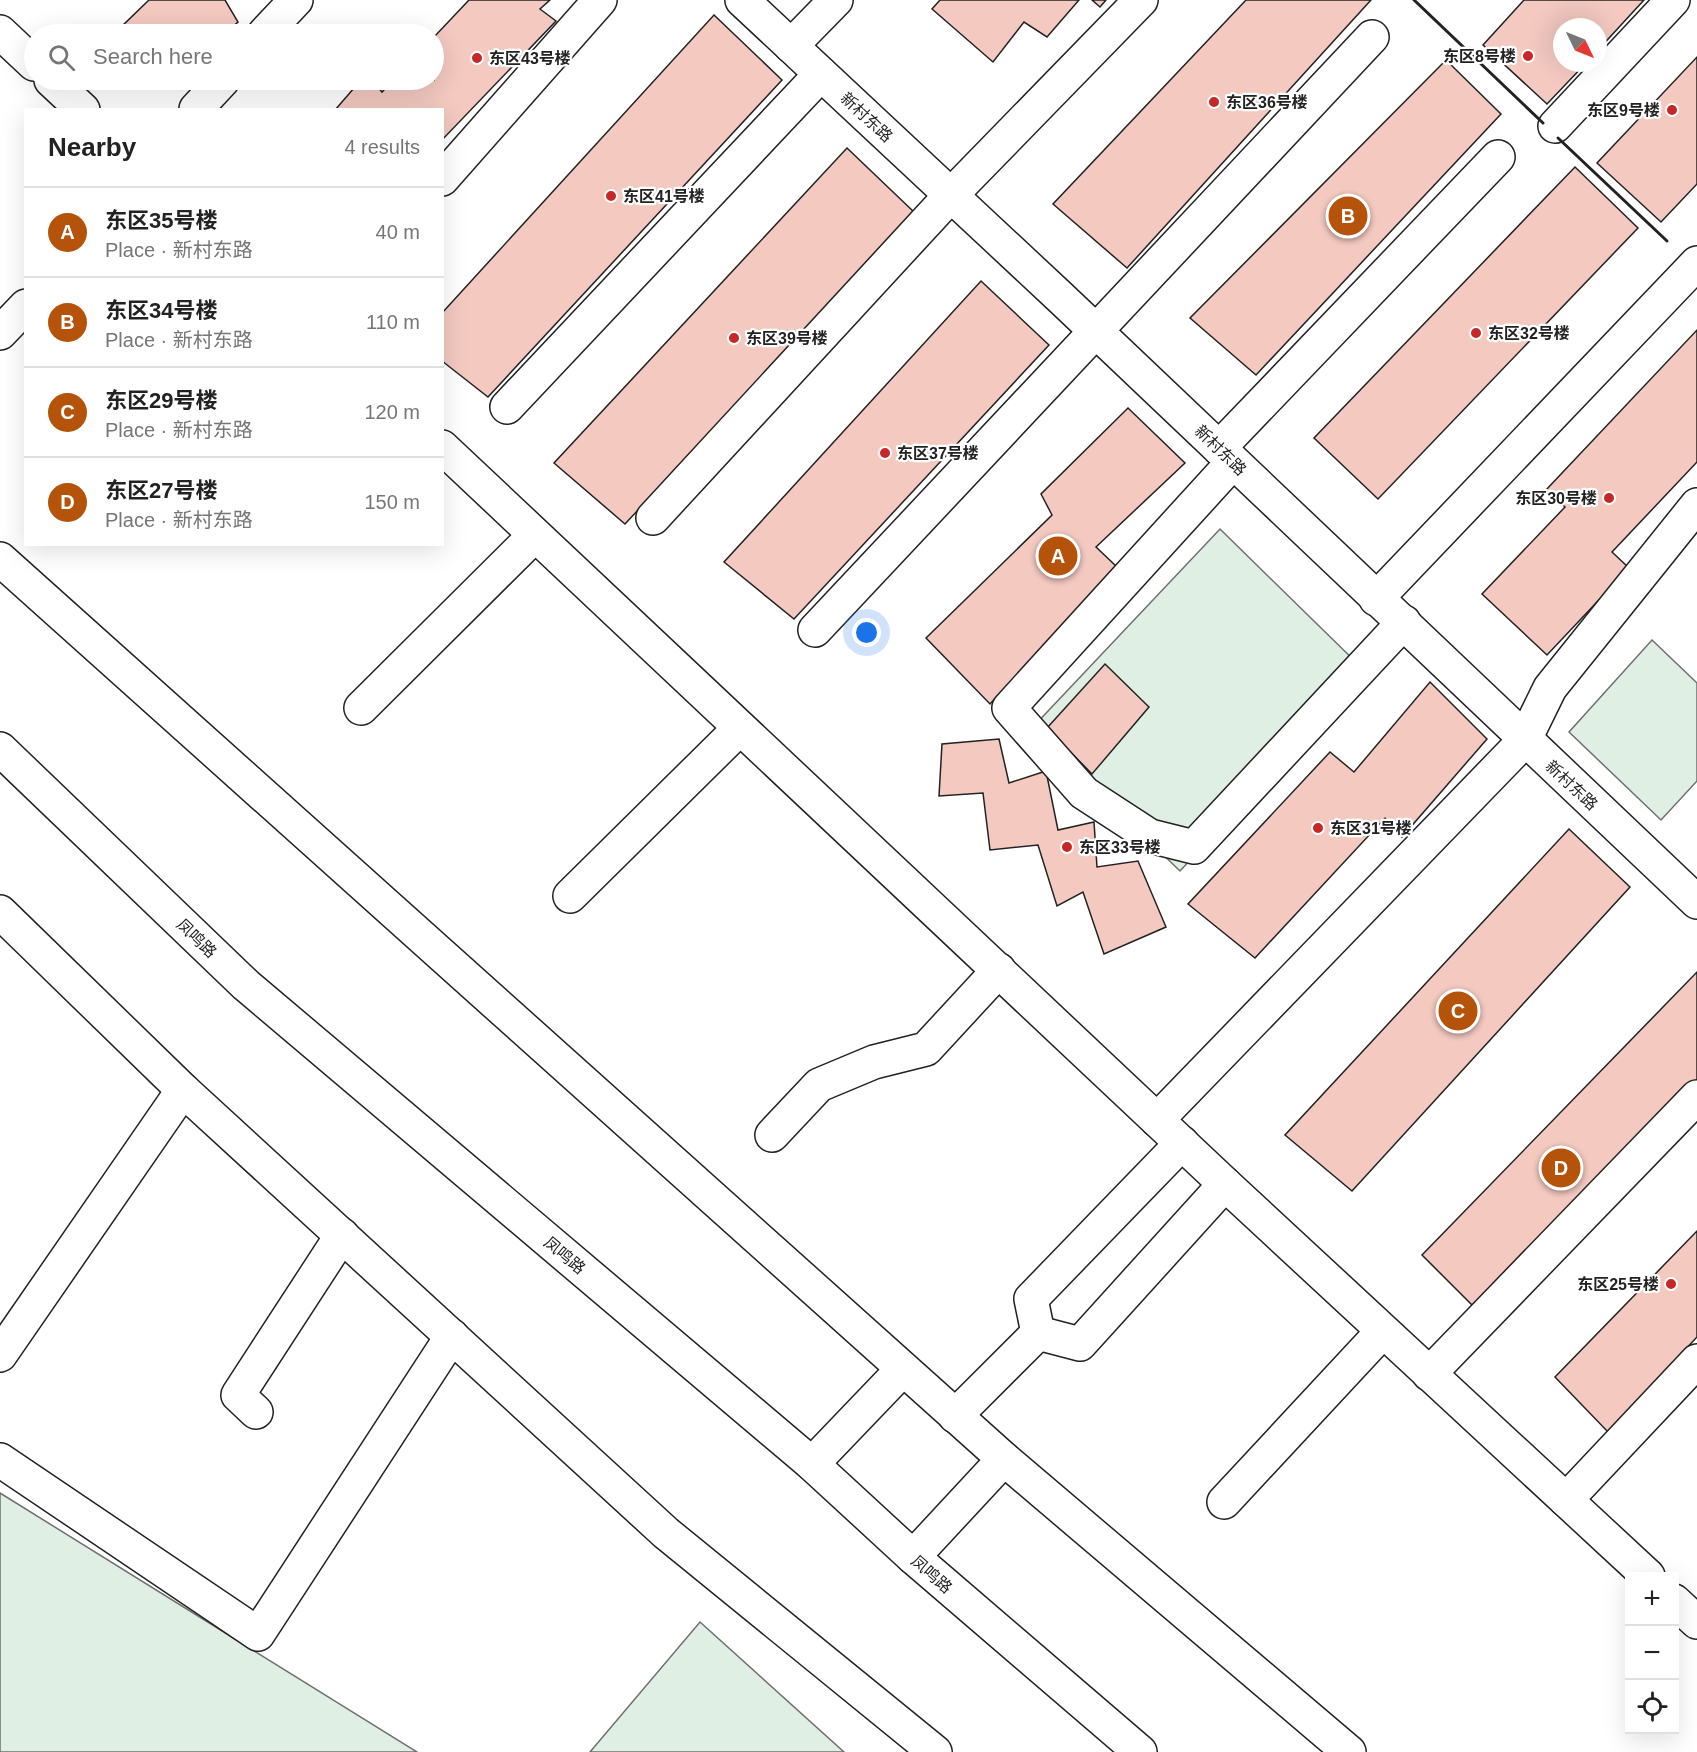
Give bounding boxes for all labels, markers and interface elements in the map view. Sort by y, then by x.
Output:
north arrow [1553,18,1607,72]
search box [24,24,444,90]
icon: search [45,41,78,74]
text: Search here [93,44,213,69]
place label: 东区8号楼 [1443,48,1516,65]
marker: 东区8号楼 [1521,49,1535,63]
place label: 东区43号楼 [489,50,571,67]
marker: 东区43号楼 [470,51,484,65]
street label: 新村东路 [837,89,896,145]
place label: 东区36号楼 [1226,94,1308,111]
marker: 东区36号楼 [1207,95,1221,109]
place label: 东区9号楼 [1587,102,1660,119]
marker: 东区9号楼 [1665,103,1679,117]
text: Nearby [48,132,136,162]
text: 4 results [344,136,420,158]
place label: 东区41号楼 [623,188,705,205]
marker: 东区41号楼 [604,189,618,203]
pin: B [1328,194,1368,238]
text: 东区35号楼 [105,208,217,233]
text: A [60,221,75,243]
text: 40 m [376,221,420,243]
text: Place · 新村东路 [105,239,253,261]
text: 东区34号楼 [105,298,217,323]
text: B [60,311,75,333]
text: 110 m [366,311,420,333]
place label: 东区32号楼 [1488,325,1570,342]
marker: 东区32号楼 [1469,326,1483,340]
text: Place · 新村东路 [105,329,253,351]
place label: 东区39号楼 [746,330,828,347]
marker: 东区39号楼 [727,331,741,345]
text: 东区29号楼 [105,388,217,413]
text: C [60,401,75,423]
text: 120 m [364,401,420,423]
text: Place · 新村东路 [105,419,253,441]
street label: 新村东路 [1192,422,1250,479]
place label: 东区37号楼 [897,445,979,462]
marker: 东区37号楼 [878,446,892,460]
text: 东区27号楼 [105,478,217,503]
place label: 东区30号楼 [1515,490,1597,507]
text: D [60,491,75,513]
text: 150 m [364,491,420,513]
marker: 东区30号楼 [1602,491,1616,505]
text: Place · 新村东路 [105,509,253,531]
pin: A [1038,534,1078,578]
your location [852,618,881,647]
street label: 新村东路 [1542,757,1601,813]
place label: 东区31号楼 [1330,820,1412,837]
marker: 东区31号楼 [1311,821,1325,835]
place label: 东区33号楼 [1079,839,1161,856]
marker: 东区33号楼 [1060,840,1074,854]
street label: 凤鸣路 [173,916,220,961]
pin: C [1438,988,1478,1034]
pin: D [1542,1146,1580,1190]
street label: 凤鸣路 [541,1233,589,1277]
place label: 东区25号楼 [1577,1276,1659,1293]
marker: 东区25号楼 [1664,1277,1678,1291]
street label: 凤鸣路 [908,1552,955,1597]
map controls [1625,1572,1679,1734]
button: + [1625,1572,1679,1626]
button: − [1625,1626,1679,1680]
button: locate [1625,1680,1679,1734]

